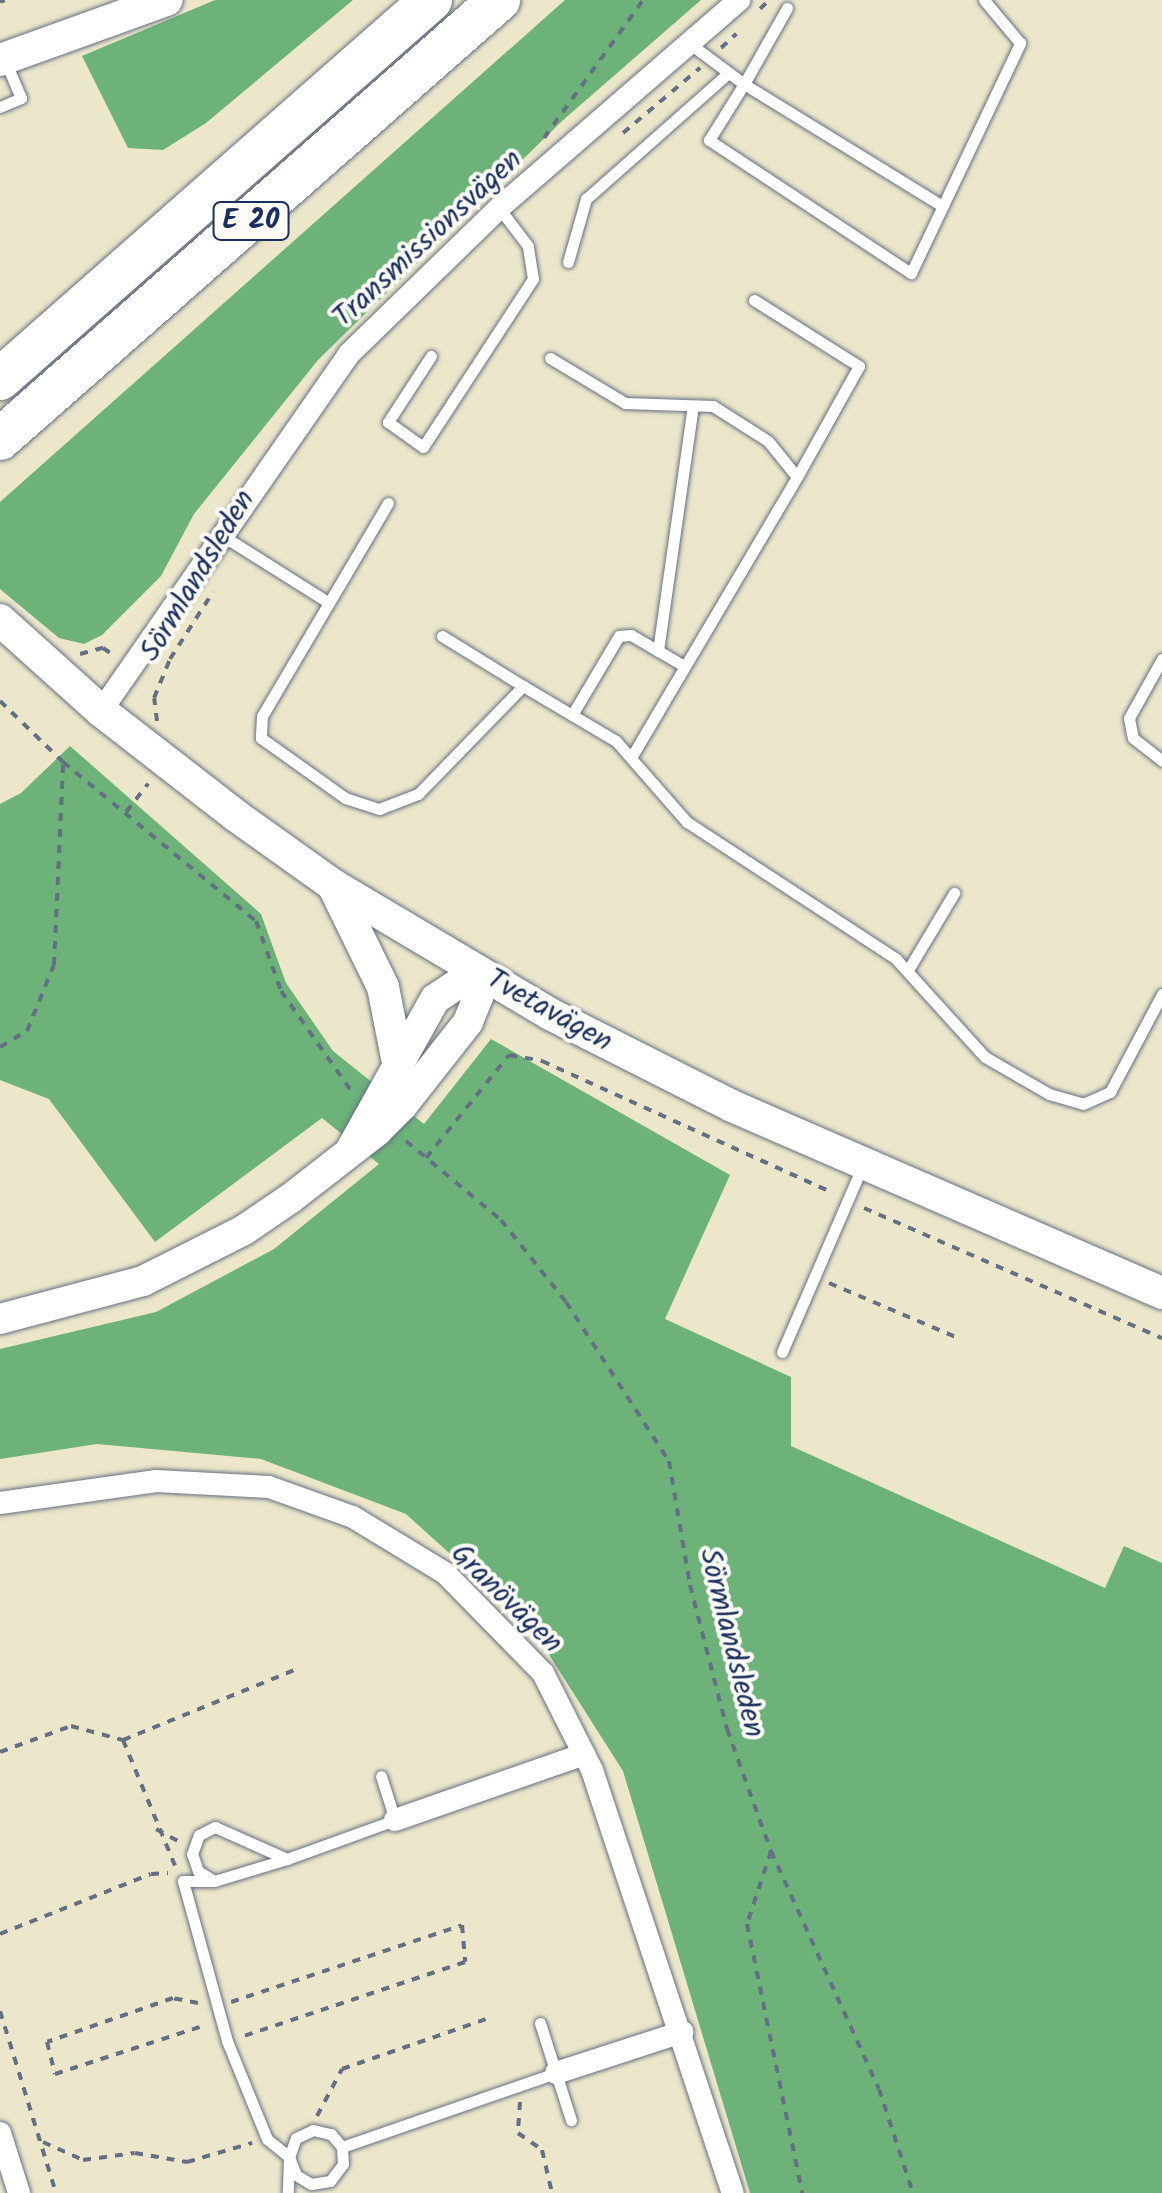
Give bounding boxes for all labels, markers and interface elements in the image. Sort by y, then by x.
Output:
street label: Transmissionsvägen [326,142,530,336]
road number: E 20 [211,198,291,244]
street label: Sörmlandsleden [133,484,263,668]
street label: Tvetavägen [480,962,618,1060]
street label: Granövägen [442,1537,570,1661]
street label: Sörmlandsleden [690,1545,772,1741]

